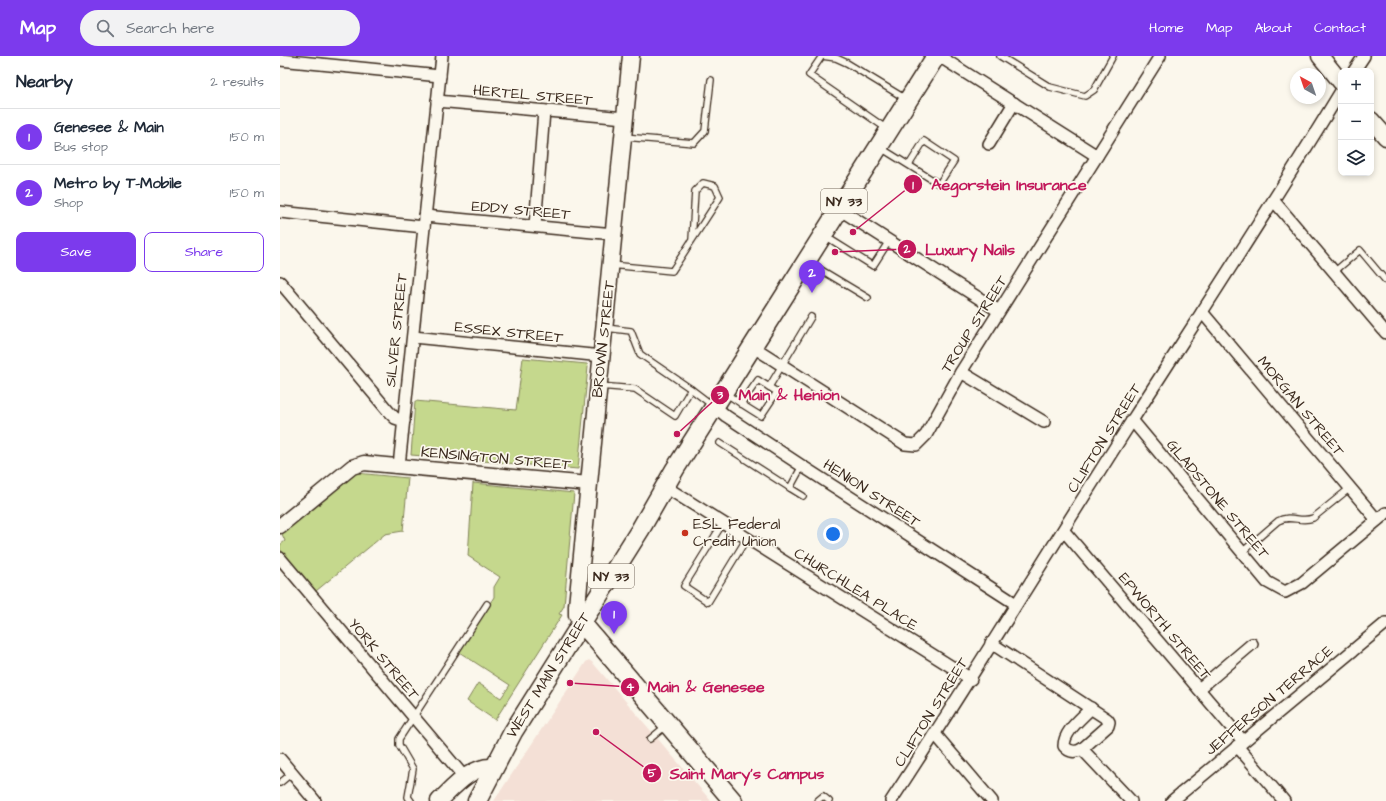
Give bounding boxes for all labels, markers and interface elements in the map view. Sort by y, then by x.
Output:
search box [80,10,360,46]
text: Map [20,15,56,42]
icon: search [94,17,116,39]
text: Search here [126,18,215,39]
text: Home [1149,18,1184,38]
text: Map [1206,18,1232,38]
text: About [1254,18,1292,38]
text: Contact [1314,18,1366,38]
north arrow [1290,68,1326,104]
map controls [1338,68,1374,176]
button: + [1338,68,1374,104]
text: Nearby [16,70,73,94]
text: 2 results [210,73,264,91]
street label: HERTEL STREET [472,80,594,111]
button: − [1338,104,1374,140]
text: Genesee & Main [54,117,164,138]
text: 1 [28,128,30,146]
text: 150 m [230,128,264,146]
text: Bus stop [54,138,108,156]
button: layers [1338,140,1374,176]
callout: Aegorstein Insurance [903,170,1094,198]
text: Metro by T-Mobile [54,173,182,194]
text: Aegorstein Insurance [931,174,1087,198]
text: 1 [912,177,914,194]
text: 2 [25,184,33,202]
text: 150 m [230,184,264,202]
road number: NY 33 [821,189,867,213]
text: Shop [54,194,83,212]
street label: EDDY STREET [471,196,572,225]
button: Save [16,232,136,272]
button: Share [144,232,264,272]
callout: Luxury Nails [897,235,1023,263]
text: Luxury Nails [925,239,1015,262]
text: 2 [903,241,911,258]
pin: 2 [799,260,825,293]
street label: TROUP STREET [936,271,1013,377]
street label: SILVER STREET [380,272,413,388]
street label: BROWN STREET [587,279,620,399]
street label: ESSEX STREET [454,316,565,349]
street label: MORGAN STREET [1252,352,1349,462]
street label: CLIFTON STREET [1062,379,1147,497]
callout: Main & Henion [710,381,847,409]
text: Main & Henion [738,384,840,406]
text: 3 [716,387,724,404]
street label: GLADSTONE STREET [1161,435,1274,564]
street label: KENSINGTON STREET [420,441,573,476]
street label: HENION STREET [819,454,925,533]
place label: ESL Federal Credit Union [693,514,780,552]
your location [823,524,843,544]
marker: ESL Federal Credit Union [680,528,690,538]
street label: CHURCHLEA PLACE [790,543,922,636]
road number: NY 33 [588,564,634,588]
street label: EPWORTH STREET [1113,568,1216,685]
pin: 1 [601,601,627,634]
street label: WEST MAIN STREET [501,608,596,742]
street label: YORK STREET [343,614,424,705]
street label: JEFFERSON TERRACE [1201,641,1338,760]
street label: CLIFTON STREET [889,653,974,771]
callout: Main & Genesee [620,673,773,701]
text: Main & Genesee [647,676,765,698]
text: 4 [626,679,635,696]
callout: Saint Mary's Campus [642,759,832,787]
text: Saint Mary's Campus [669,763,824,786]
text: 5 [648,765,657,782]

